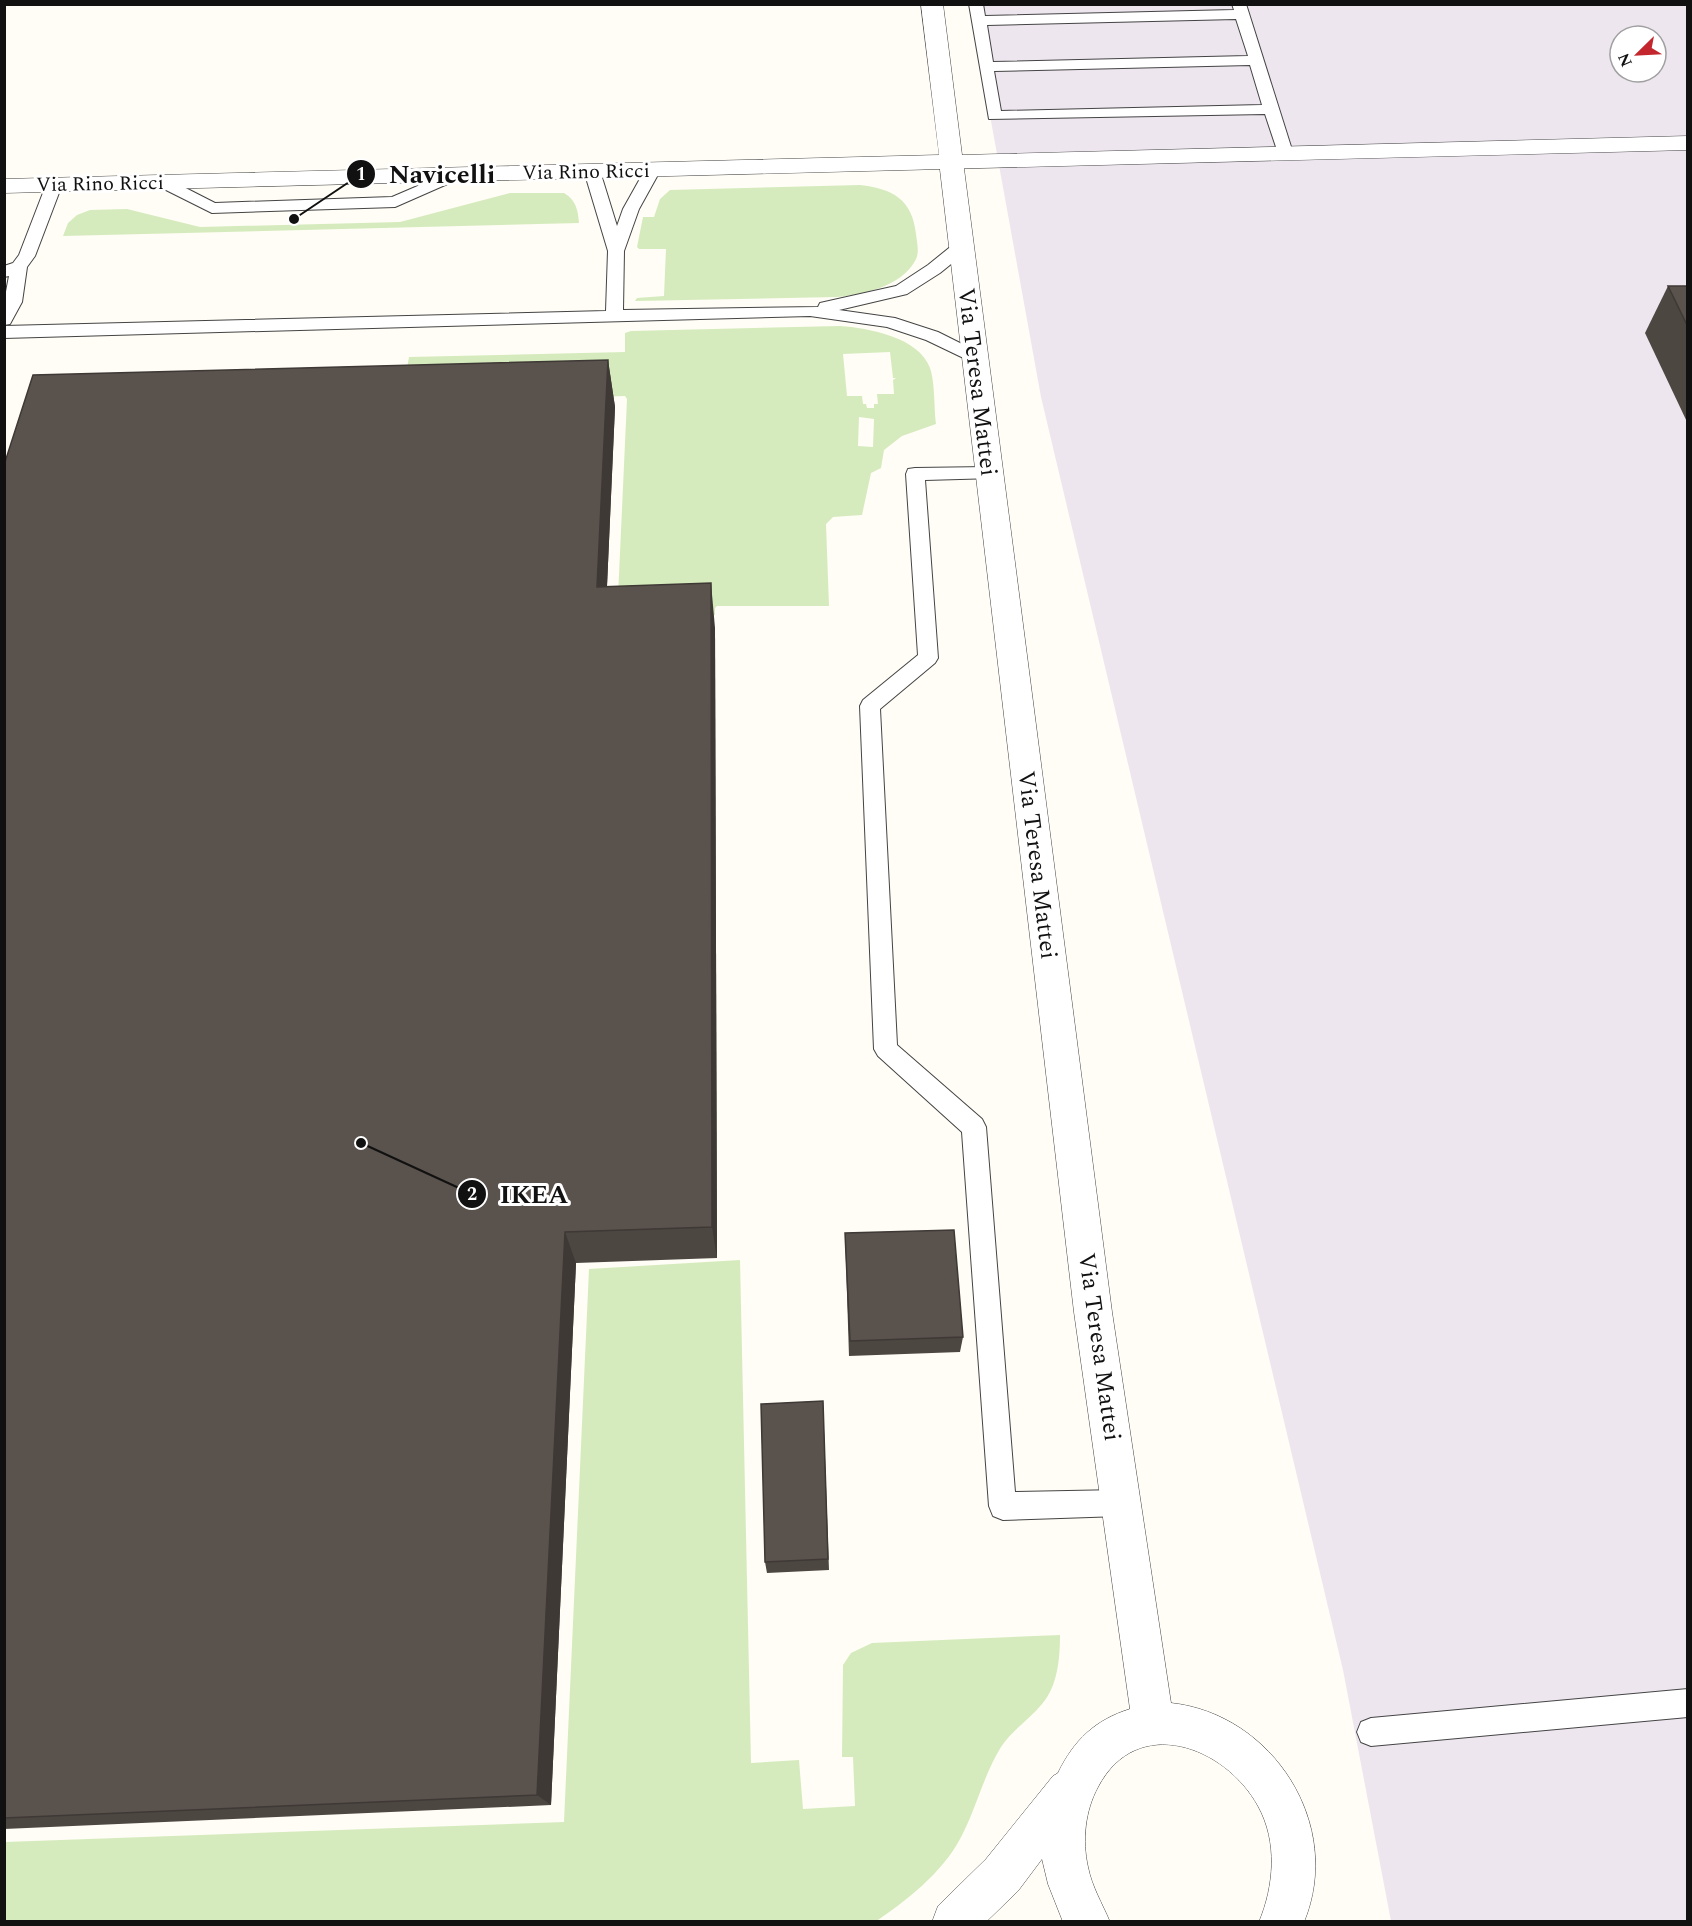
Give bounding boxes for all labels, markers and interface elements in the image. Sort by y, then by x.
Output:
north arrow [1608,24,1668,84]
text: N [1612,49,1639,71]
callout: Navicelli [346,152,507,196]
text: Navicelli [389,155,495,195]
street label: Via Rino Ricci [522,156,650,188]
text: 1 [356,161,366,188]
street label: Via Rino Ricci [36,168,164,200]
street label: Via Teresa Mattei [948,286,1006,478]
street label: Via Teresa Mattei [1008,769,1066,961]
callout: IKEA [457,1172,580,1216]
text: IKEA [500,1175,568,1215]
text: 2 [467,1181,477,1208]
street label: Via Teresa Mattei [1068,1251,1130,1443]

